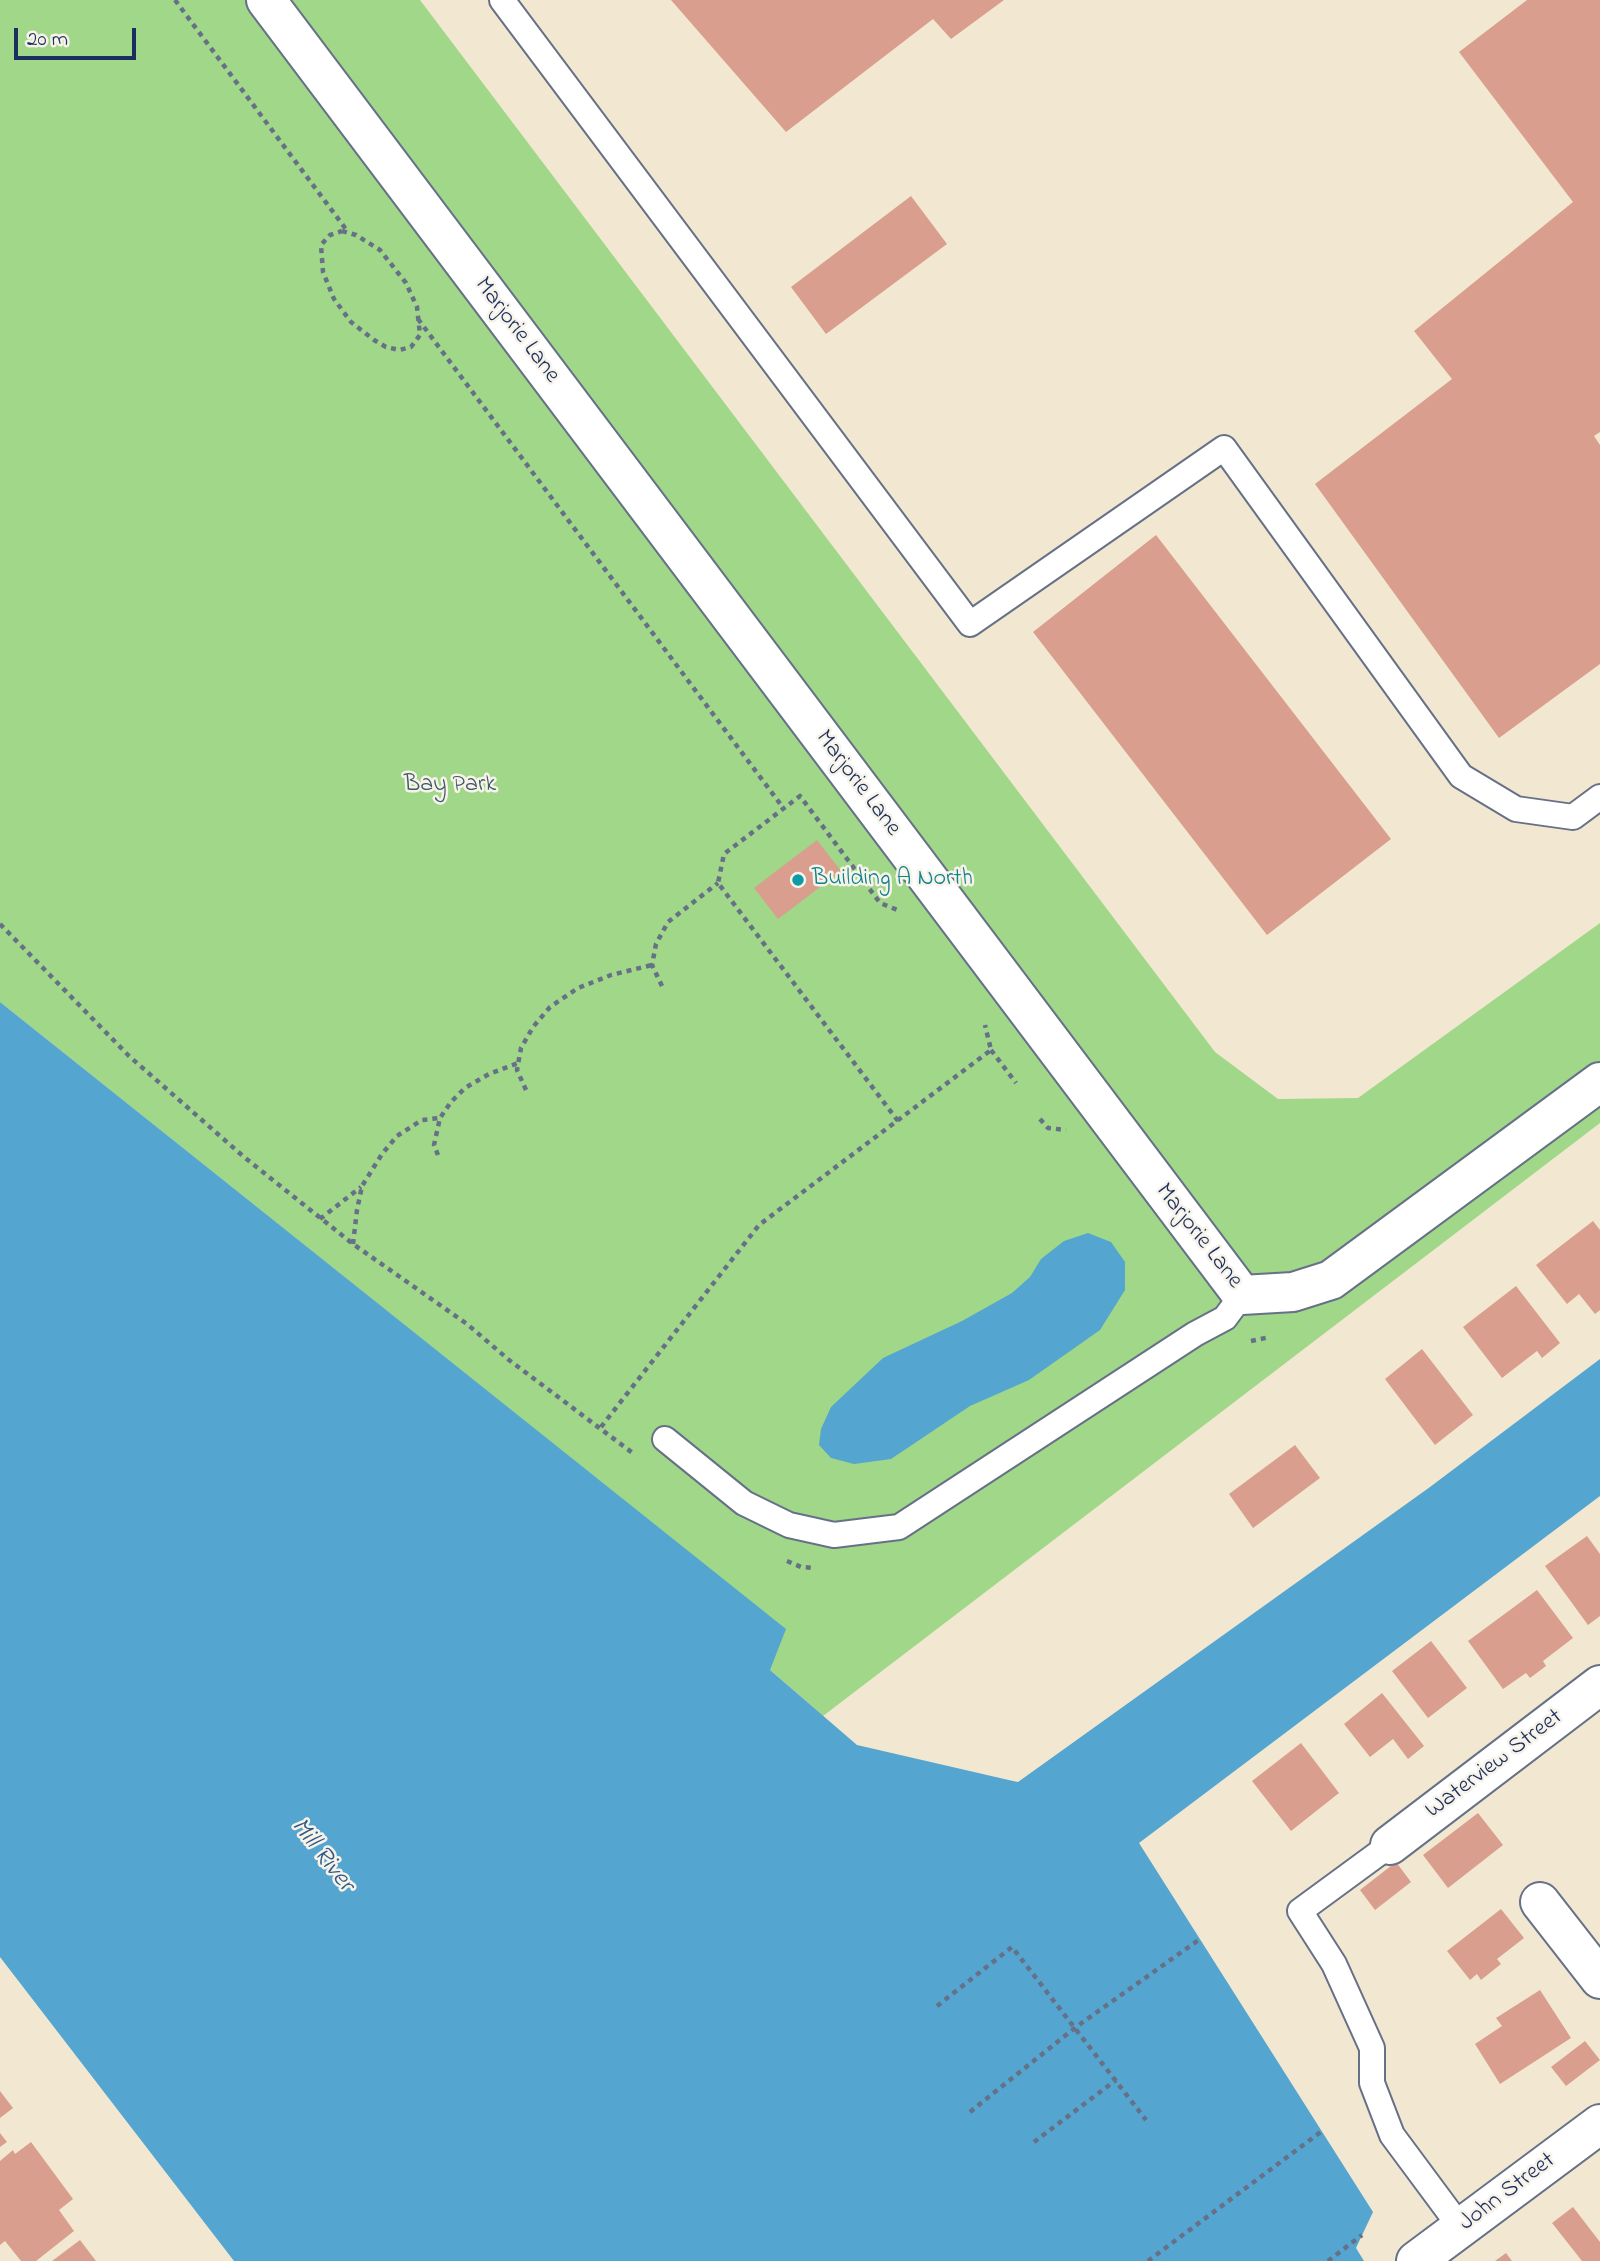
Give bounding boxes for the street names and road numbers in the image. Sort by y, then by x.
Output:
street label: Marjorie Lane [467,272,565,390]
street label: Marjorie Lane [808,725,906,843]
street label: Marjorie Lane [1148,1179,1248,1295]
street label: Waterview Street [1421,1704,1569,1826]
street label: John Street [1454,2147,1562,2239]

